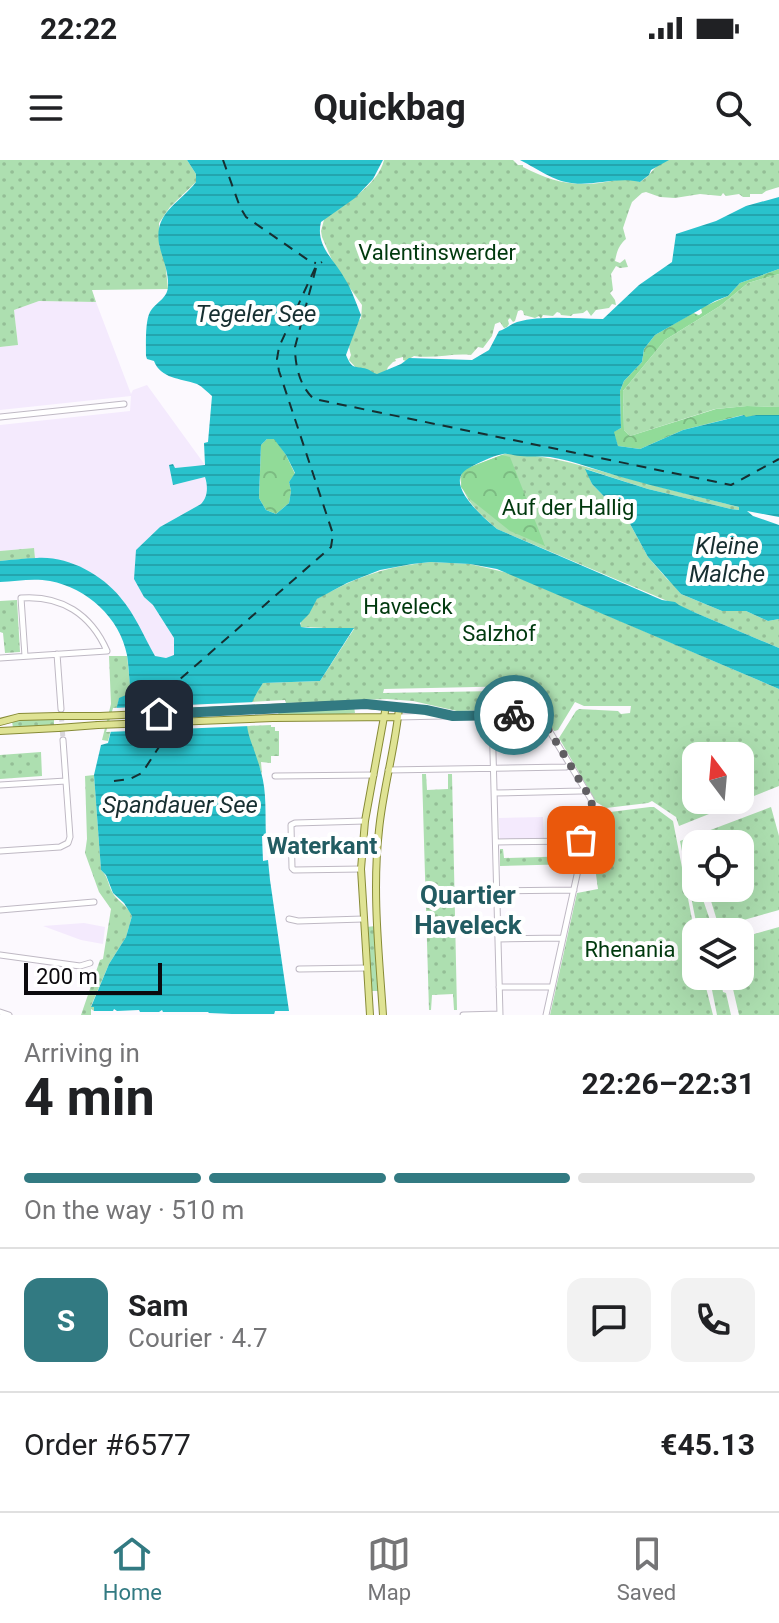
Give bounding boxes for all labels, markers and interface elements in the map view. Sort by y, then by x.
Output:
text: 22:22 [40,11,117,46]
icon: menu [24,86,68,130]
icon: search [711,86,755,130]
text: Quickbag [313,87,466,129]
park label: Valentinswerder [358,240,516,265]
water label: Tegeler See [196,300,316,328]
park label: Auf der Hallig [502,495,634,520]
water label: Kleine Malche [689,532,765,588]
park label: Haveleck [363,594,454,619]
park label: Salzhof [462,621,536,646]
courier [474,675,554,755]
pin [125,680,193,748]
icon: home [137,692,181,736]
icon: bike [492,693,536,737]
north arrow [682,742,754,814]
map controls [682,742,754,990]
water label: Spandauer See [102,791,258,819]
pin [547,806,615,874]
icon: bag [559,818,603,862]
button: locate [682,830,754,902]
district label: Waterkant [267,832,377,860]
district label: Quartier Haveleck [414,880,523,940]
button: layers [682,918,754,990]
park label: Rhenania [585,937,675,962]
scale bar [24,959,162,995]
text: 200 m [36,964,98,989]
text: Arriving in [24,1038,140,1068]
text: 22:26–22:31 [581,1066,755,1101]
text: 4 min [24,1067,155,1128]
text: On the way · 510 m [24,1195,244,1225]
button: chat [567,1278,651,1362]
button: phone [671,1278,755,1362]
text: Sam [128,1288,189,1323]
text: S [57,1303,75,1338]
text: Courier · 4.7 [128,1323,268,1353]
text: Order #6577 [24,1427,191,1462]
text: €45.13 [660,1427,755,1462]
tab: Home [103,1532,162,1605]
tab: Map [367,1532,411,1605]
tab: Saved [617,1532,676,1605]

